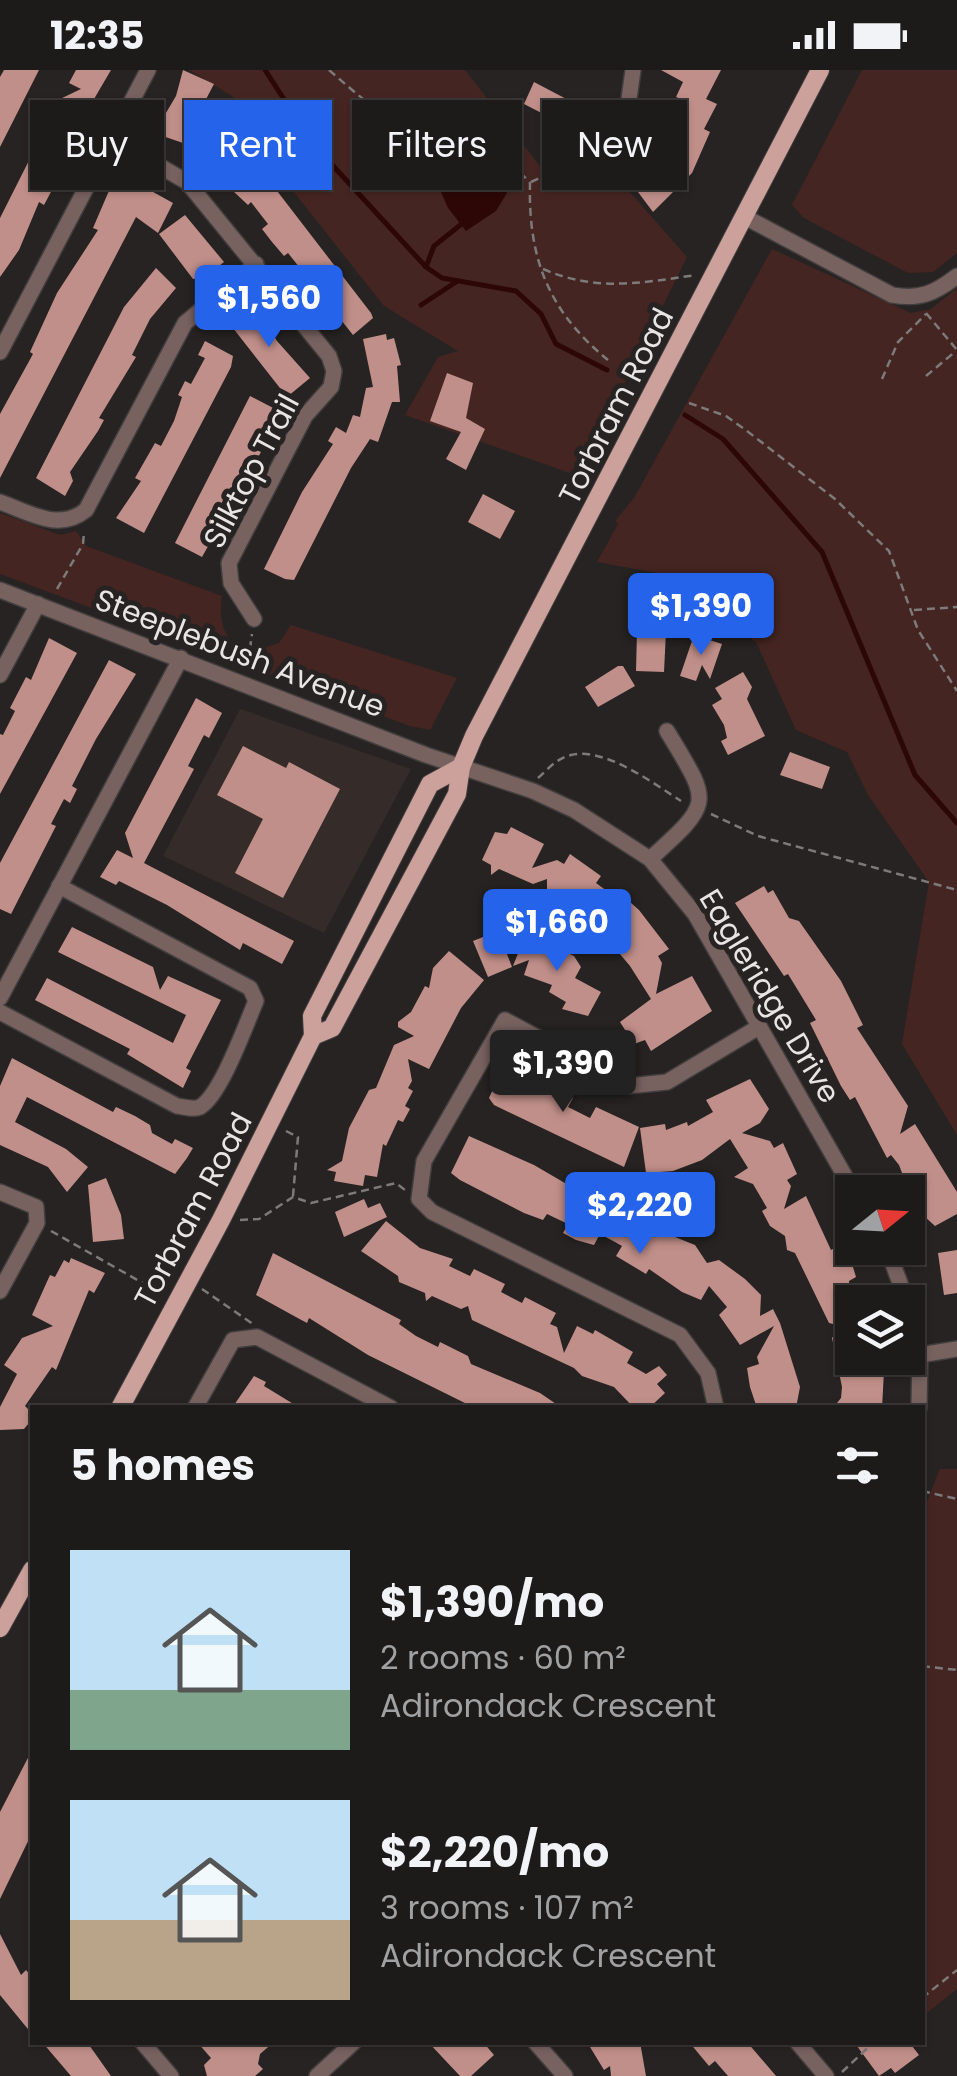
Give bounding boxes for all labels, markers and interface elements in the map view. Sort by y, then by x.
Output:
text: 12:35 [50,9,144,62]
chip: Buy [30,100,164,190]
chip: Rent [184,100,332,190]
chip: Filters [352,100,522,190]
chip: New [542,100,687,190]
pin: $1,560 [188,265,350,350]
text: $1,560 [217,275,321,320]
street label: Torbram Road [548,300,684,512]
street label: Silktop Trail [192,386,310,556]
pin: $1,390 [620,573,782,658]
street label: Steeplebush Avenue [89,578,391,728]
text: $1,390 [650,583,752,628]
street label: Eagleridge Drive [689,881,851,1111]
pin: $1,660 [476,889,638,974]
text: $1,660 [505,899,609,944]
pin: $1,390 [482,1030,644,1115]
text: $1,390 [512,1040,614,1085]
street label: Torbram Road [123,1105,263,1315]
pin: $2,220 [559,1172,721,1257]
north arrow [835,1175,925,1265]
map controls [835,1175,925,1375]
text: $2,220 [587,1182,693,1227]
button: layers [835,1285,925,1375]
text: 5 homes [70,1436,255,1495]
icon: filters [830,1438,885,1493]
text: $1,390/mo [380,1573,604,1632]
icon: home [150,1590,270,1710]
text: 2 rooms · 60 m² [380,1635,626,1680]
text: Adirondack Crescent [380,1683,716,1728]
text: $2,220/mo [380,1823,609,1882]
icon: home [150,1840,270,1960]
text: 3 rooms · 107 m² [380,1885,634,1930]
text: Adirondack Crescent [380,1933,716,1978]

